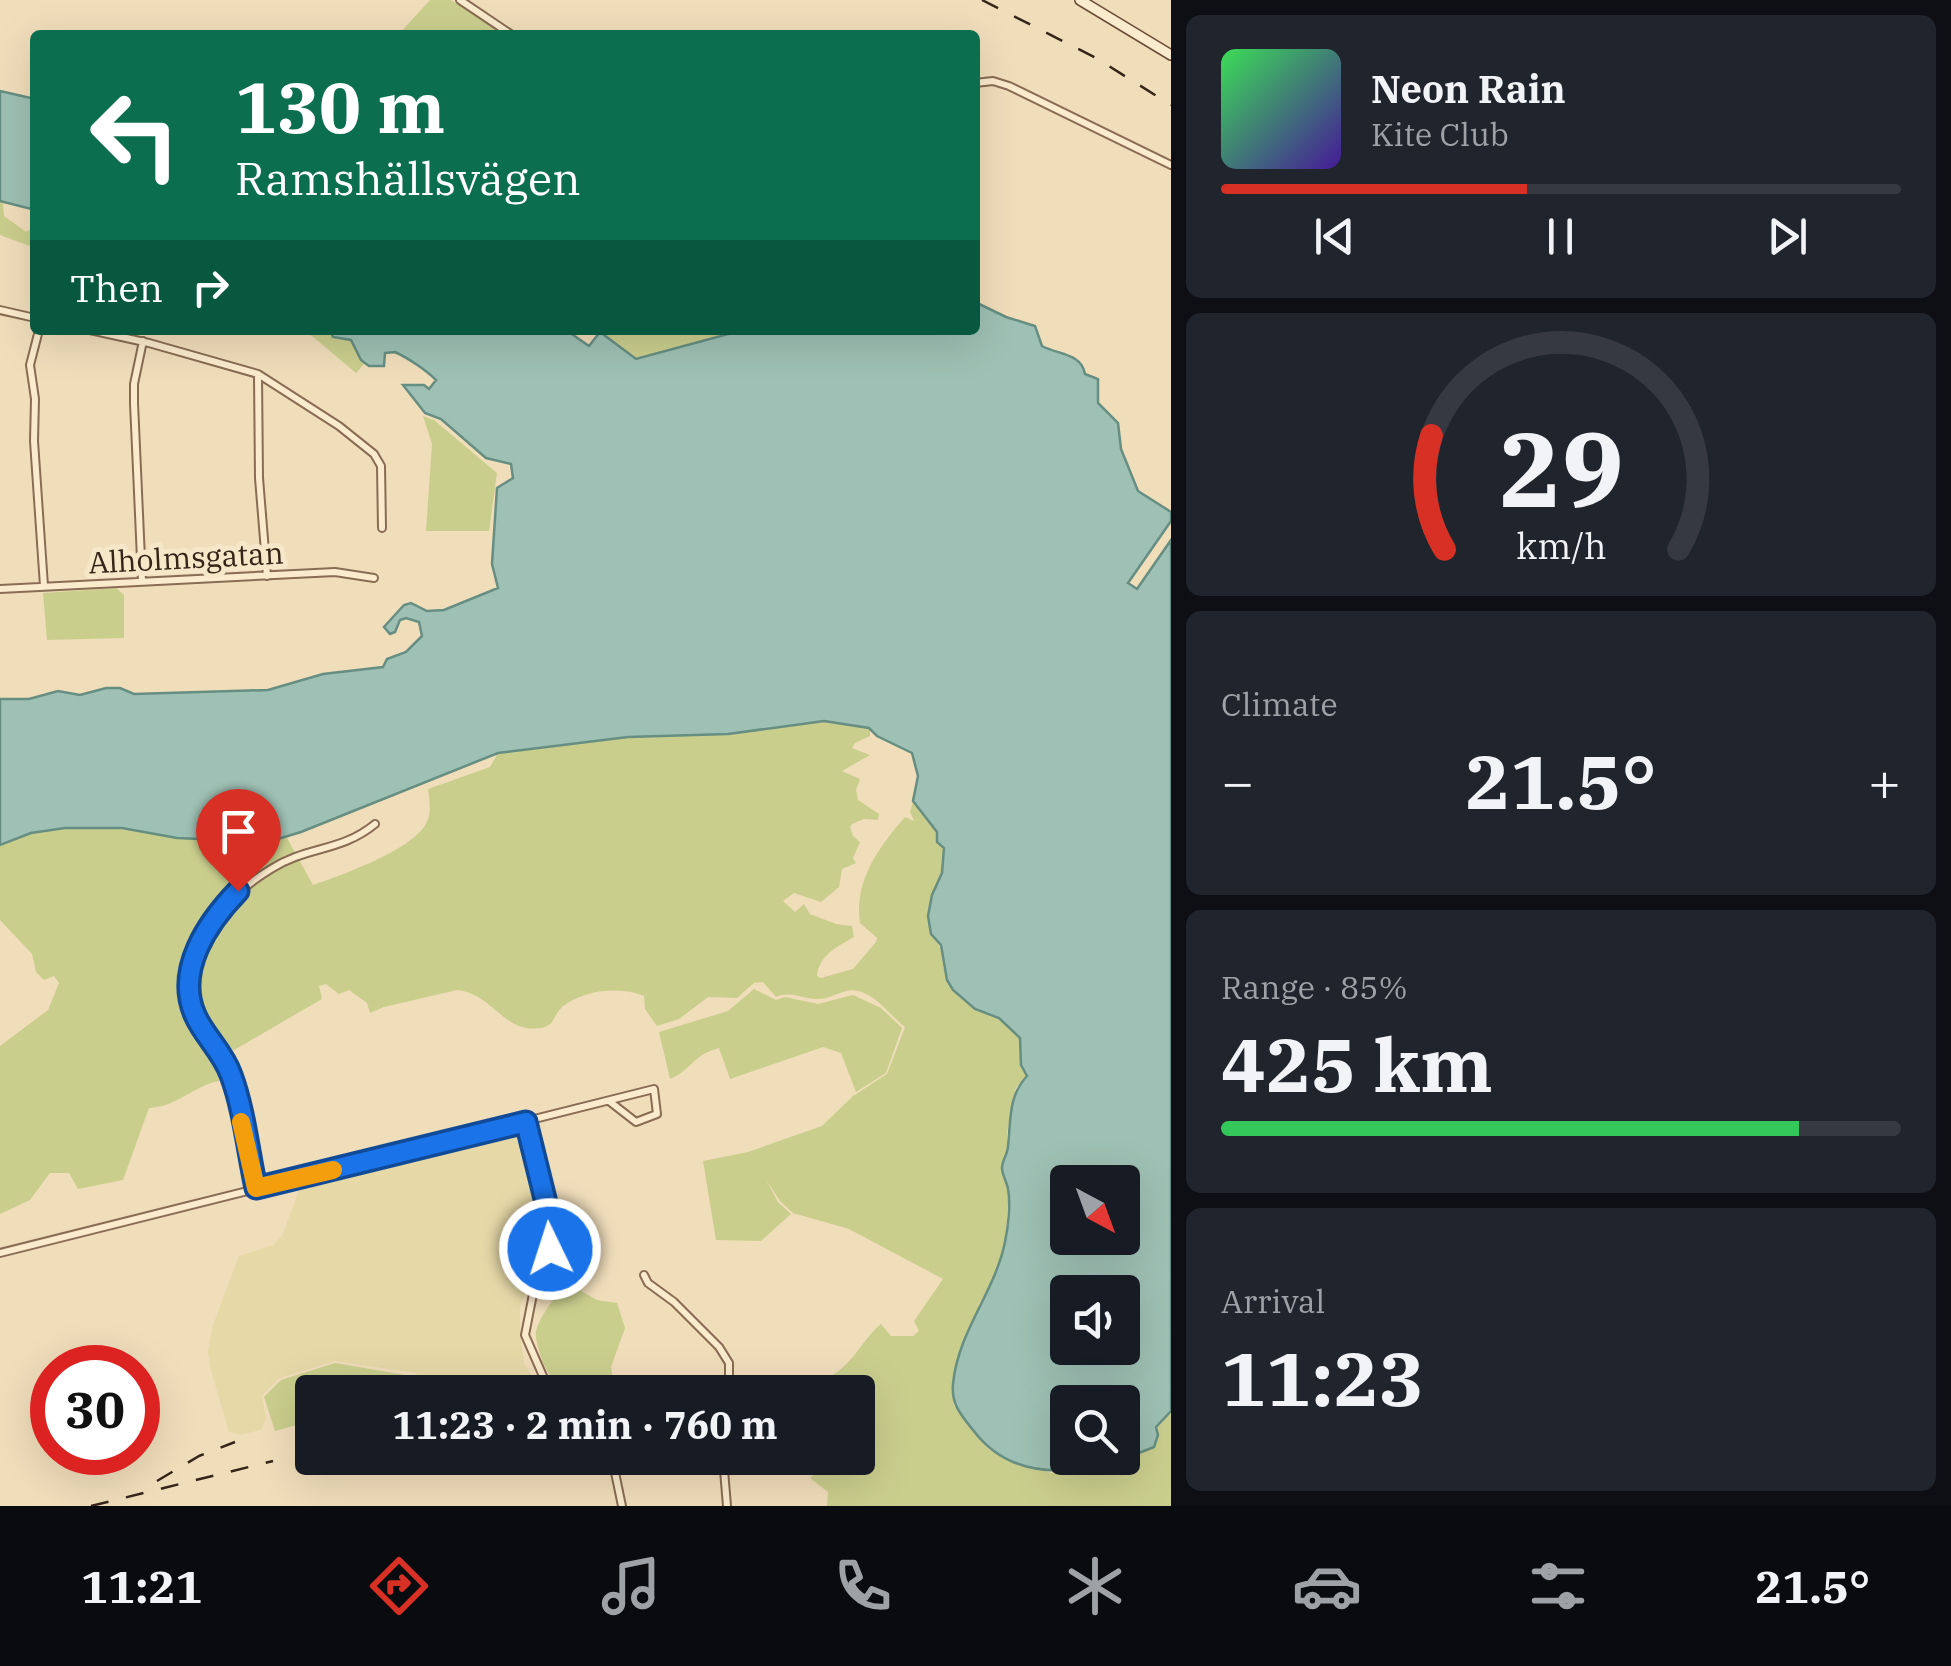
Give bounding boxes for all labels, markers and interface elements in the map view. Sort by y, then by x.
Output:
text: 130 m [235,61,445,152]
text: Neon Rain [1371,64,1566,113]
icon: left [70,70,200,200]
text: Kite Club [1371,113,1509,155]
text: Ramshällsvägen [235,149,581,207]
icon: previous [1307,209,1362,264]
icon: pause [1533,209,1588,264]
icon: next [1760,209,1815,264]
icon: right [183,260,238,315]
text: Then [70,263,163,312]
text: 29 [1499,400,1623,536]
text: km/h [1516,522,1606,569]
street label: Alholmsgatan [87,532,285,582]
text: Climate [1221,683,1338,725]
text: 21.5° [1465,732,1657,830]
text: − [1221,746,1254,817]
text: + [1868,746,1901,817]
pin [196,789,281,892]
icon: arrive [211,804,266,859]
text: Range · 85% [1221,966,1408,1008]
text: 425 km [1221,1015,1493,1113]
north arrow [1050,1165,1140,1255]
map controls [1050,1165,1140,1475]
position arrow [498,1197,602,1301]
button: sound [1050,1275,1140,1365]
text: Arrival [1221,1280,1325,1322]
text: 11:23 [1221,1329,1424,1427]
speed limit sign: 30 [30,1345,160,1475]
button: search [1050,1385,1140,1475]
text: 11:23 · 2 min · 760 m [392,1400,778,1449]
icon: directions [364,1551,434,1621]
icon: music [596,1551,666,1621]
icon: phone [828,1551,898,1621]
icon: climate [1060,1551,1130,1621]
icon: car [1292,1551,1362,1621]
icon: filters [1523,1551,1593,1621]
text: 11:21 [81,1557,203,1615]
text: 21.5° [1755,1557,1870,1615]

